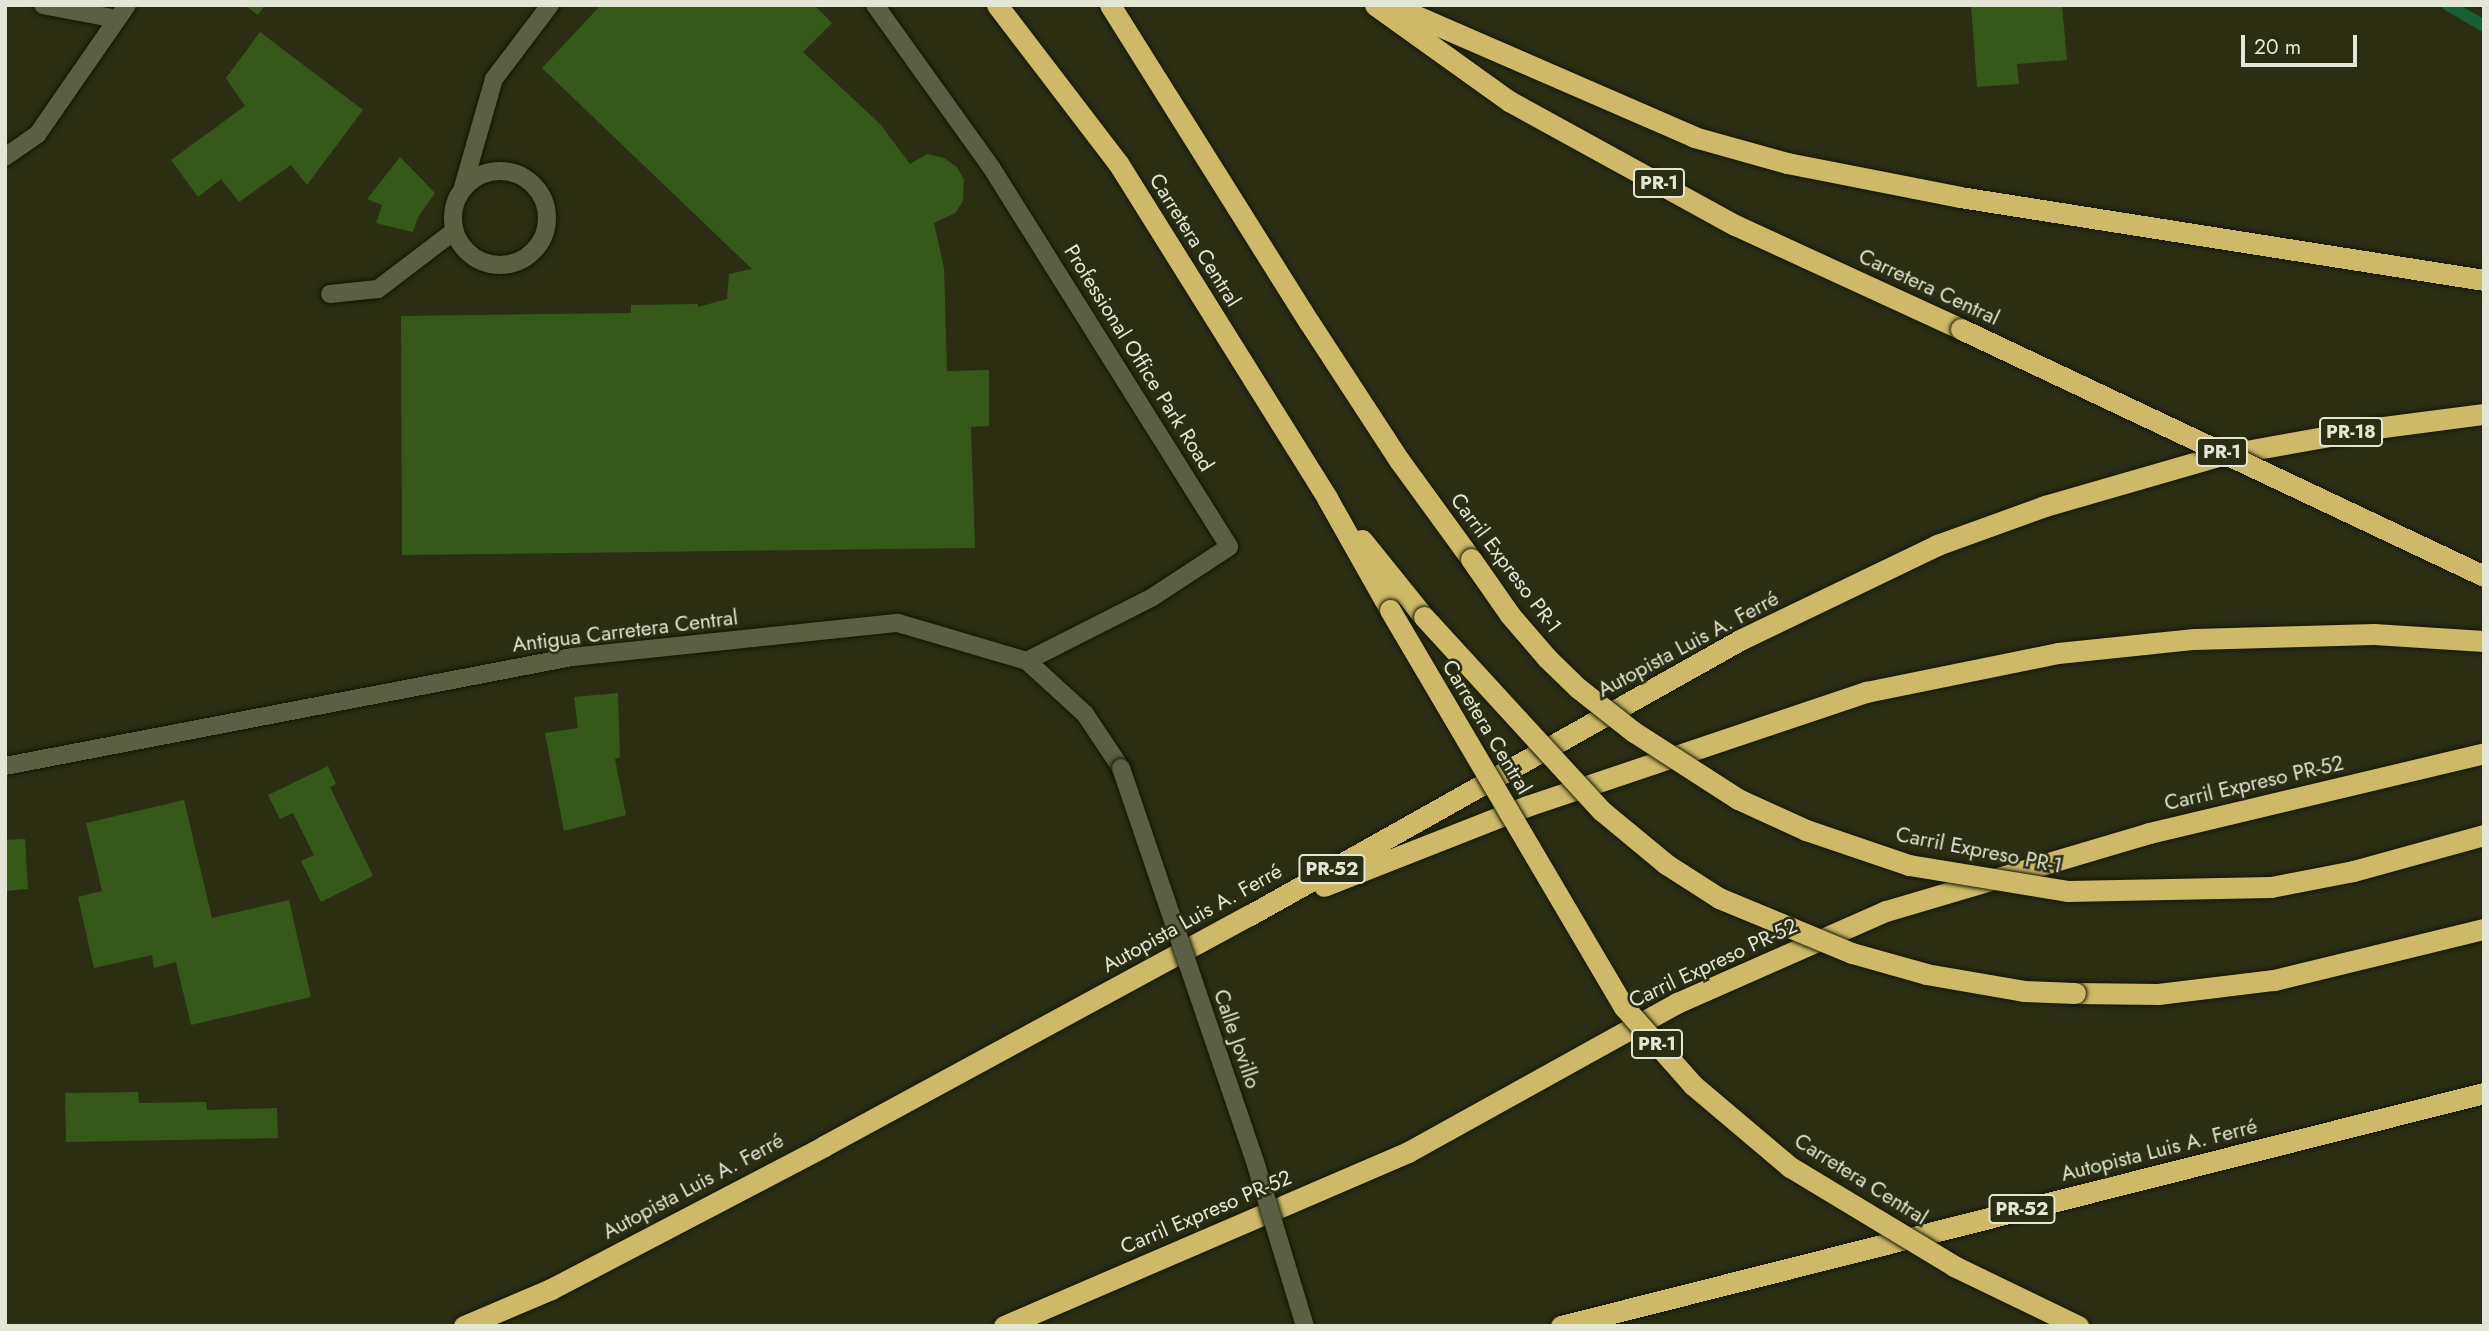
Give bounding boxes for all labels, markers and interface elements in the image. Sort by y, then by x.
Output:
scale bar [2244,21,2360,65]
text: 20 m [2254,32,2301,62]
road number: PR-1 [1633,168,1685,198]
street label: Carretera Central [1144,169,1246,311]
street label: Professional Office Park Road [1059,240,1219,476]
street label: Carretera Central [1855,243,2003,331]
road number: PR-18 [2318,416,2384,448]
road number: PR-1 [2196,436,2248,467]
street label: Carril Expreso PR-1 [1445,488,1567,638]
street label: Autopista Luis A. Ferré [1593,586,1783,702]
street label: Antigua Carretera Central [511,605,739,657]
street label: Carretera Central [1437,655,1537,799]
street label: Carril Expreso PR-52 [2162,750,2346,816]
street label: Carril Expreso PR-1 [1894,822,2064,878]
road number: PR-52 [1297,854,1367,884]
street label: Autopista Luis A. Ferré [1098,858,1286,978]
street label: Carril Expreso PR-52 [1625,913,1801,1013]
street label: Calle Jovillo [1208,986,1266,1092]
road number: PR-1 [1631,1028,1683,1060]
street label: Autopista Luis A. Ferré [2058,1113,2260,1187]
street label: Autopista Luis A. Ferré [598,1128,788,1244]
street label: Carretera Central [1790,1128,1932,1230]
street label: Carril Expreso PR-52 [1117,1165,1295,1259]
road number: PR-52 [1987,1194,2057,1224]

